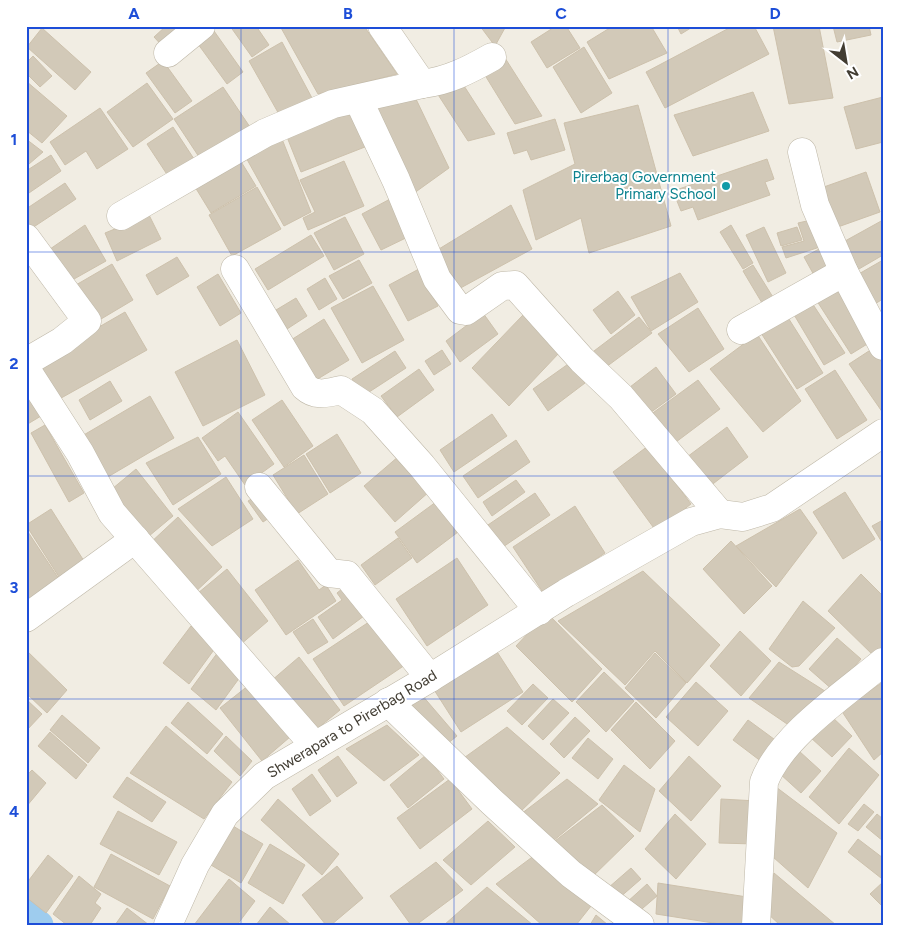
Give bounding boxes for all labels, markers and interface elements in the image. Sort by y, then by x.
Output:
text: A [128,4,140,23]
text: B [343,4,353,23]
text: C [555,4,567,23]
text: D [769,4,781,23]
north arrow [822,38,872,88]
text: N [843,63,861,83]
text: 1 [11,130,17,149]
place label: Pirerbag Government Primary School [572,168,716,203]
marker: Pirerbag Government Primary School [720,180,732,192]
text: 2 [9,354,19,373]
text: 3 [10,578,19,597]
street label: Shwerapara to Pirerbag Road [264,666,440,782]
text: 4 [9,802,19,821]

